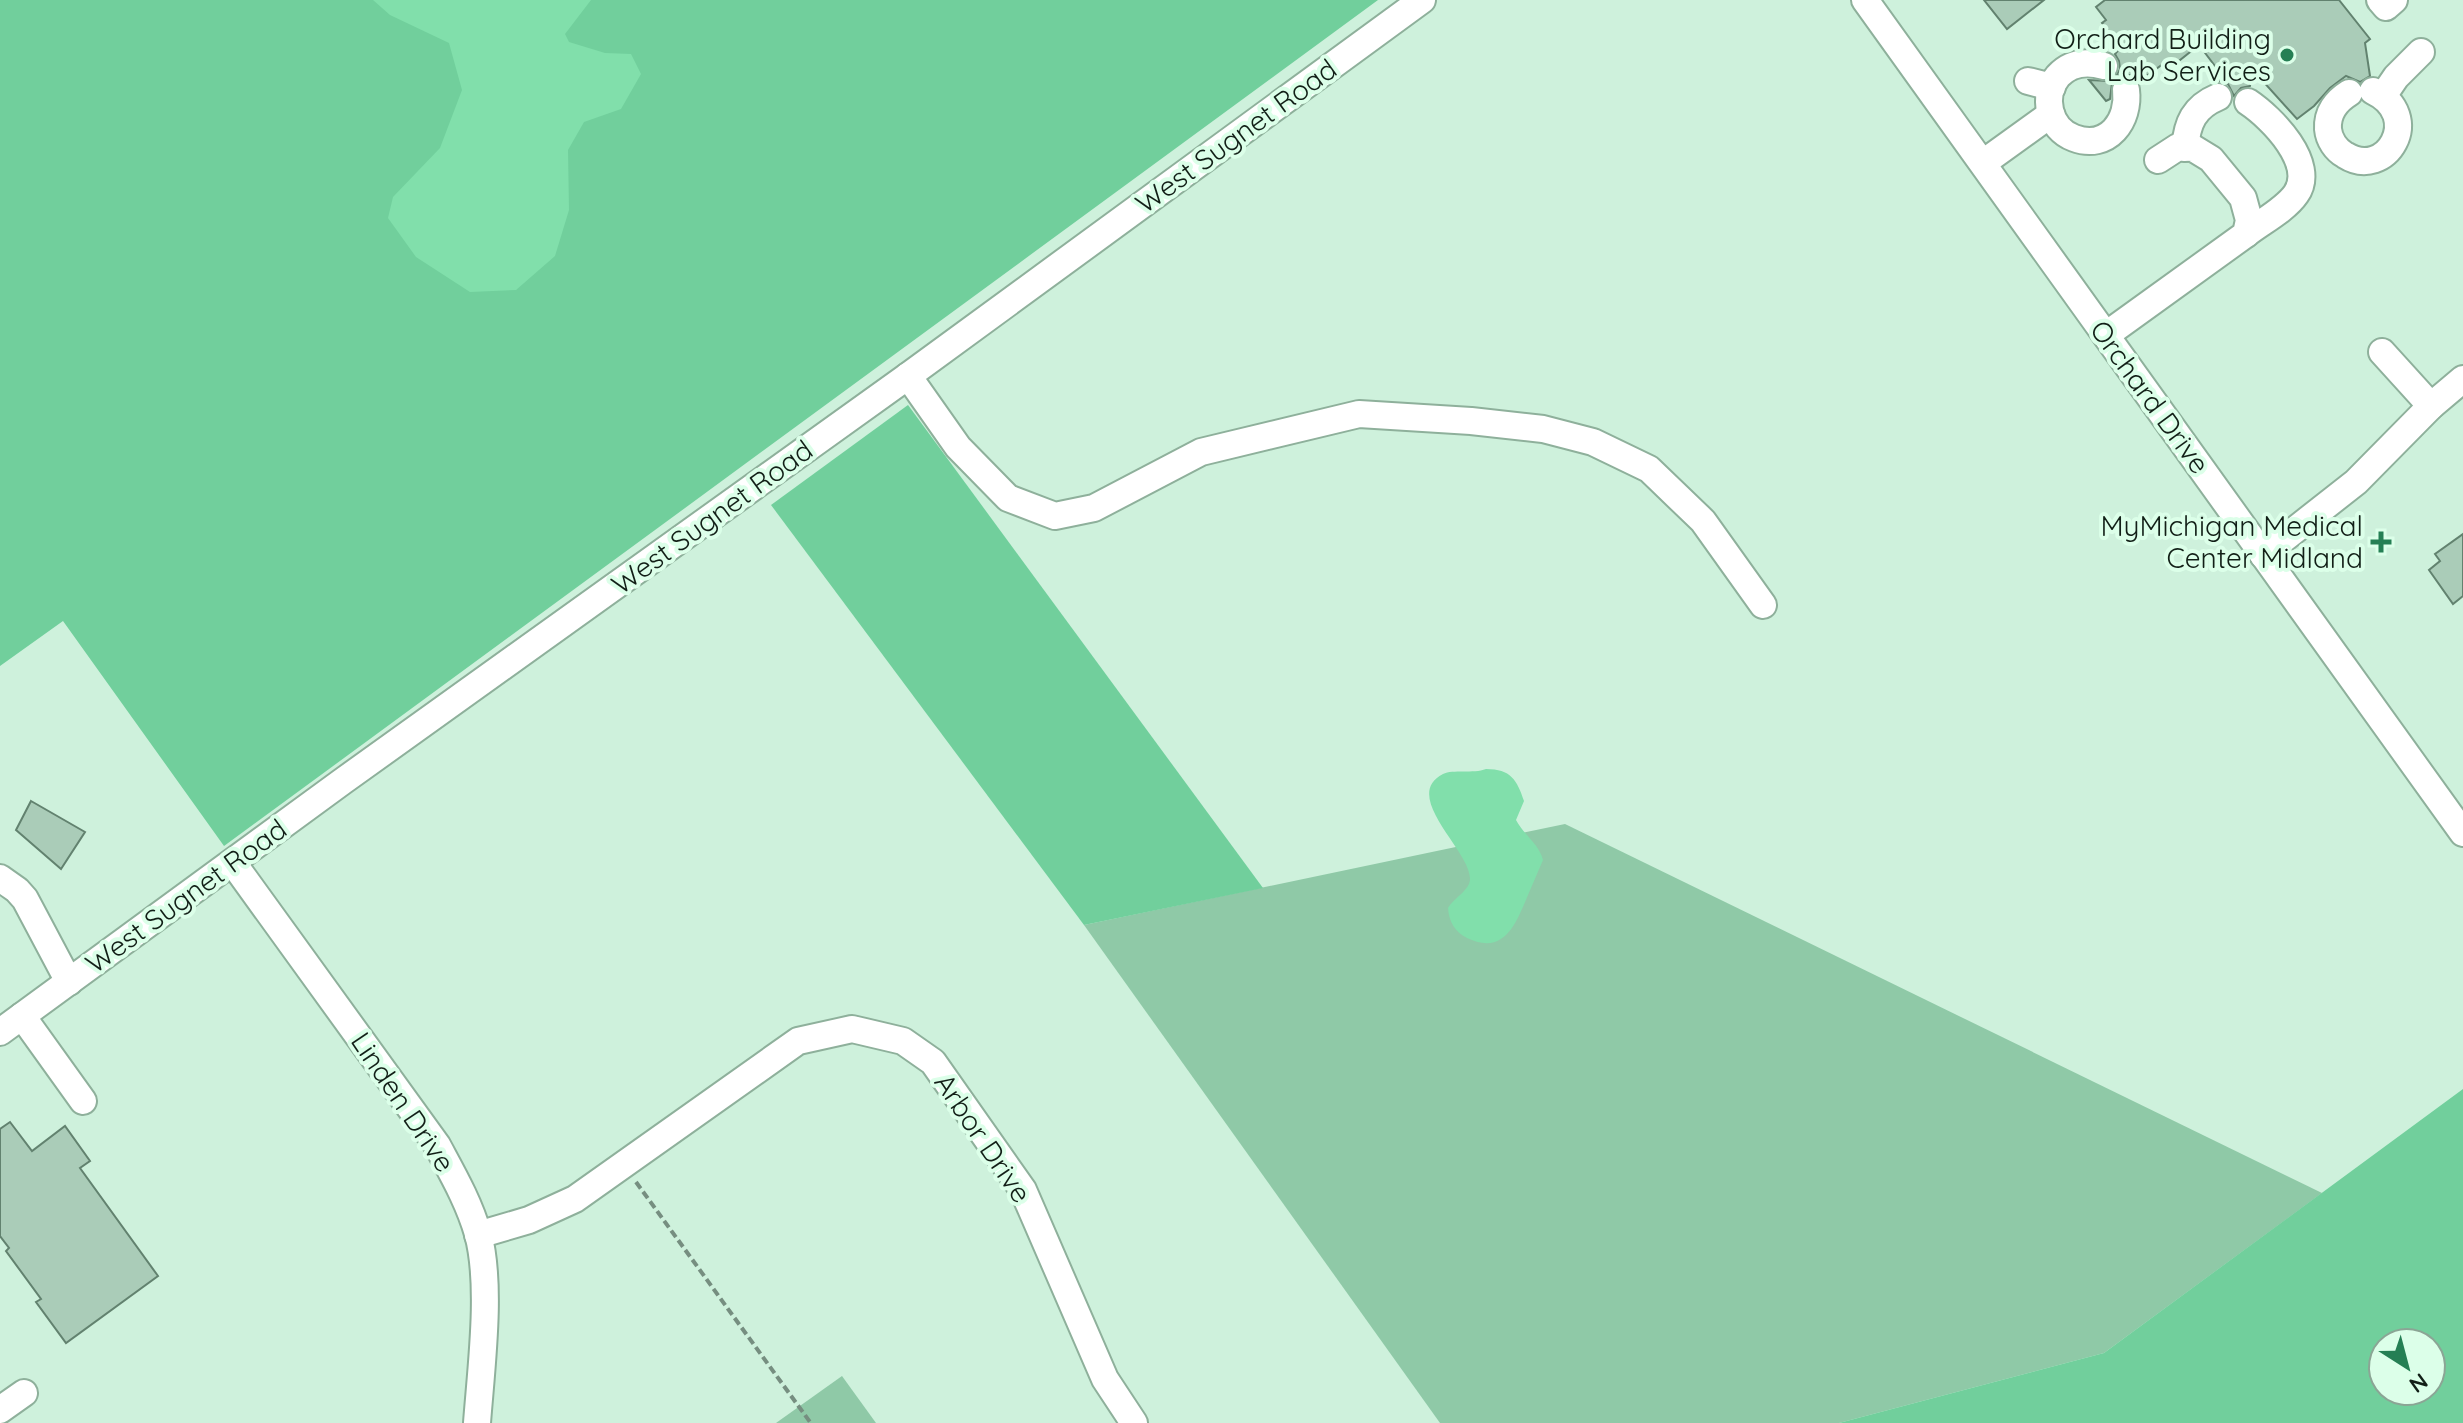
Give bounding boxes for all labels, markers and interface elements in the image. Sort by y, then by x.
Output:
place label: Orchard Building Lab Services [2054,21,2271,88]
marker: Orchard Building Lab Services [2278,46,2296,64]
street label: West Sugnet Road [1128,51,1343,220]
street label: Orchard Drive [2083,313,2218,480]
street label: West Sugnet Road [604,432,819,601]
place label: MyMichigan Medical Center Midland [2100,508,2363,575]
marker: MyMichigan Medical Center Midland [2370,531,2392,553]
street label: West Sugnet Road [78,811,293,980]
street label: Linden Drive [344,1025,463,1178]
street label: Arbor Drive [927,1066,1039,1209]
north arrow [2367,1327,2447,1407]
text: N [2404,1367,2434,1399]

